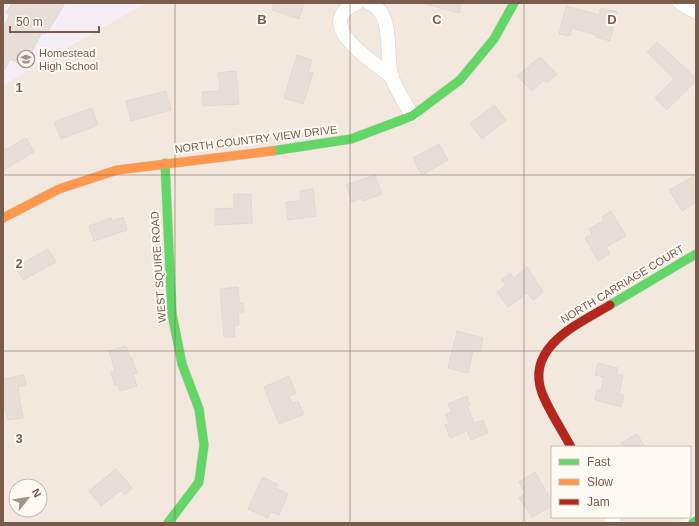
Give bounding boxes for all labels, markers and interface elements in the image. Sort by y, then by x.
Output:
scale bar [10,8,99,34]
text: B [257,12,267,27]
text: C [432,12,442,27]
text: D [607,12,617,27]
text: 50 m [16,15,43,29]
place label: Homestead High School [39,47,98,72]
school or university icon: Homestead High School [16,49,36,69]
text: 1 [15,80,23,95]
street label: NORTH COUNTRY VIEW DRIVE [174,123,338,155]
street label: WEST SQUIRE ROAD [148,211,168,323]
street label: NORTH CARRIAGE COURT [558,242,686,326]
text: 2 [15,256,23,271]
text: 3 [15,431,23,446]
legend [551,446,691,518]
text: Fast [587,455,611,469]
text: Slow [587,475,613,489]
north arrow [8,478,48,518]
text: N [29,487,44,499]
text: Jam [587,495,610,509]

